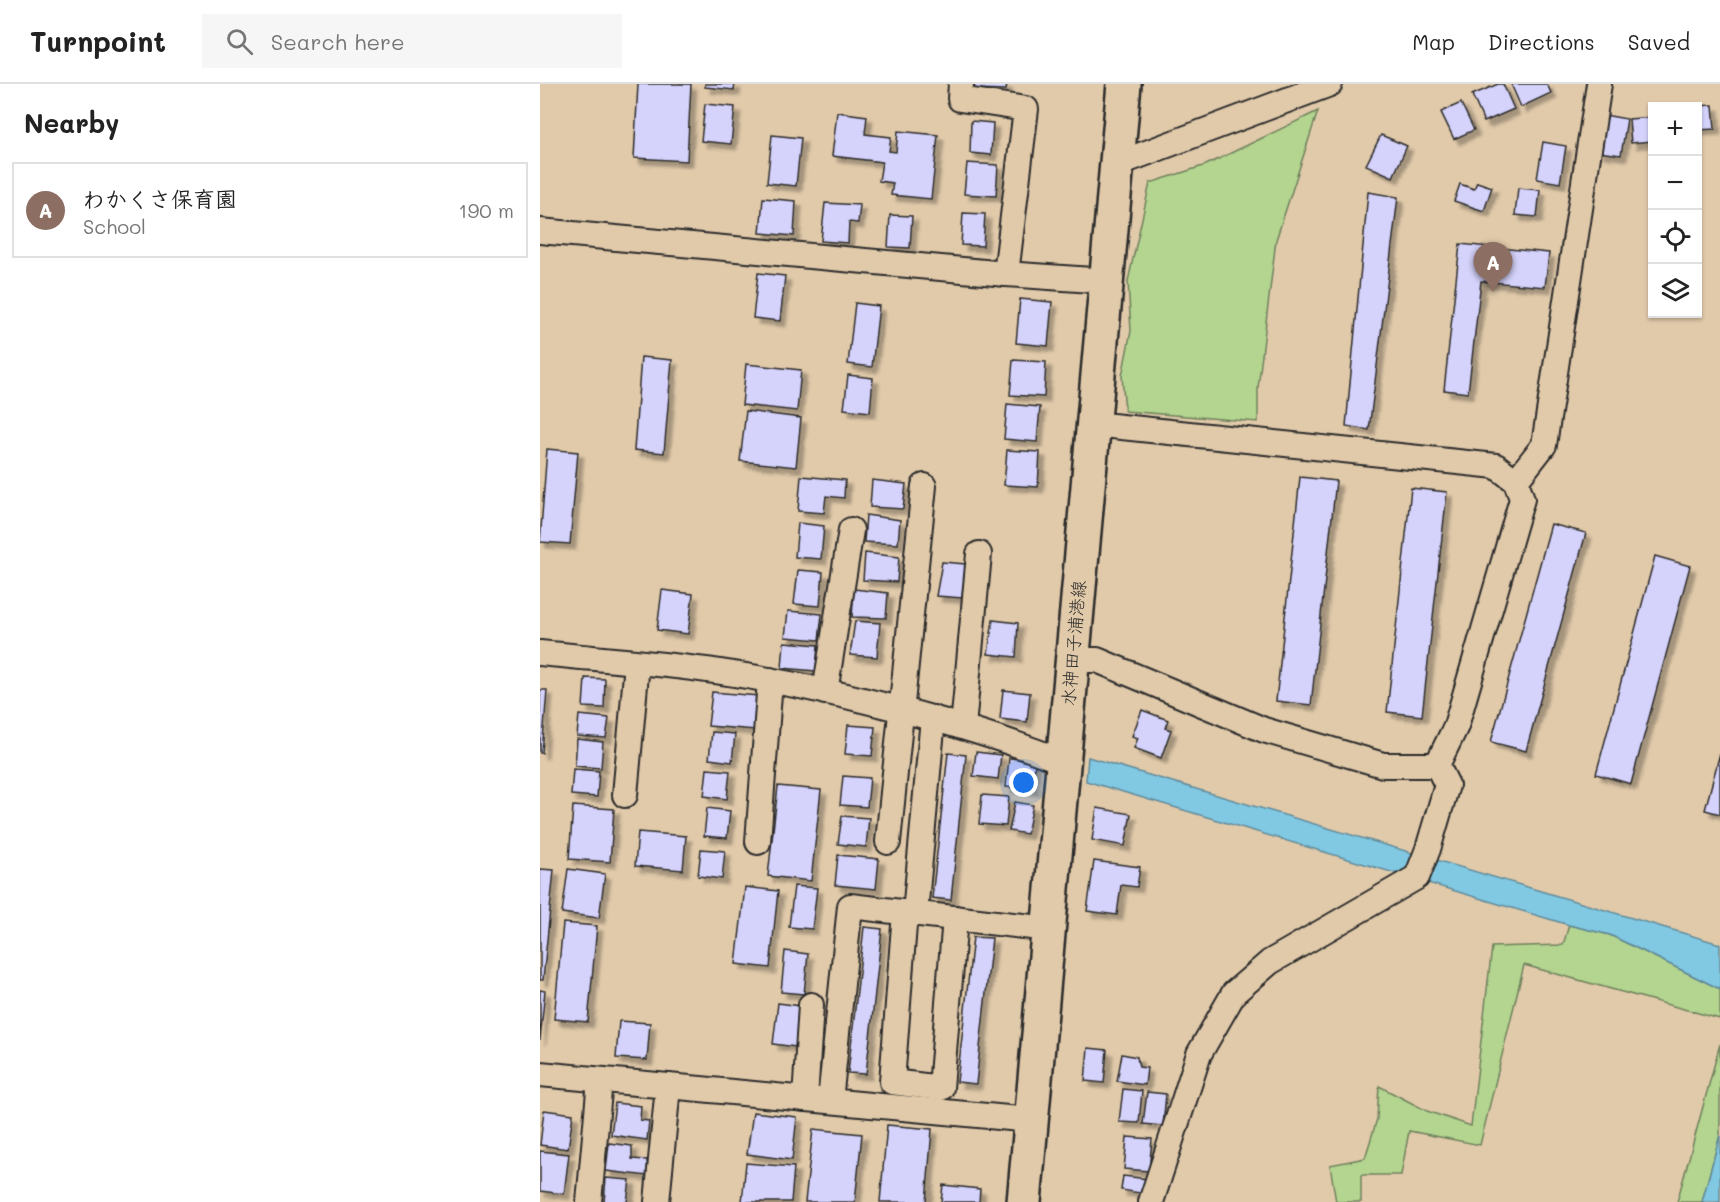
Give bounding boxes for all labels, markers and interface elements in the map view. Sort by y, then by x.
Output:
search box [202,14,622,68]
text: Turnpoint [30,23,166,59]
icon: search [223,25,256,58]
text: Search here [271,27,405,56]
text: Map [1412,28,1455,55]
text: Directions [1488,28,1595,55]
text: Saved [1628,28,1690,55]
map controls [1648,102,1702,318]
button: + [1648,102,1702,156]
text: Nearby [24,106,119,140]
button: − [1648,156,1702,210]
text: わかくさ保育園 [83,184,237,213]
text: A [39,197,52,223]
text: 190 m [459,197,514,223]
button: locate [1648,210,1702,264]
text: School [83,213,146,239]
pin: A [1474,242,1512,292]
button: layers [1648,264,1702,318]
street label: 水神田子浦港線 [1056,579,1090,707]
your location [1009,768,1038,797]

